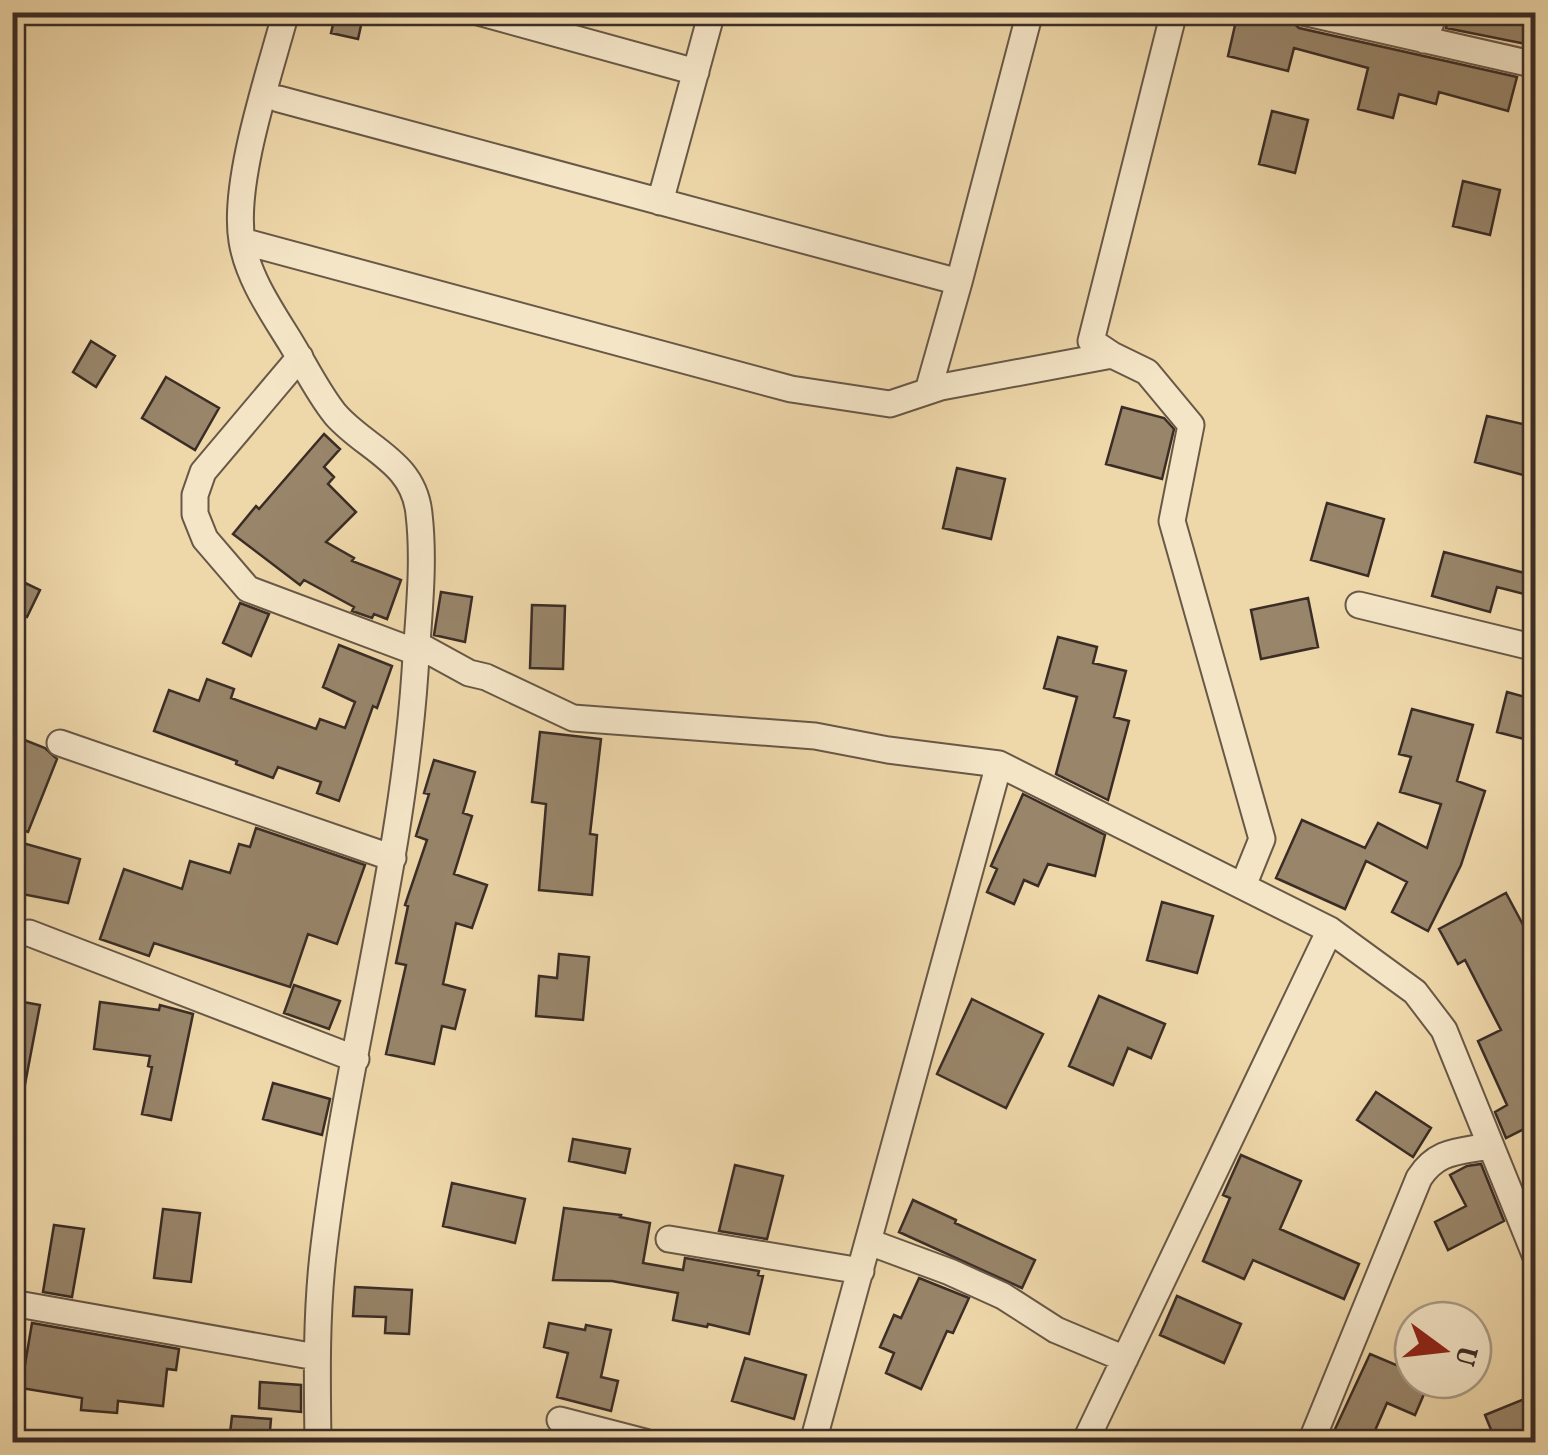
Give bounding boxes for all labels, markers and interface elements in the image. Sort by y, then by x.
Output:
north arrow [1393,1300,1493,1400]
text: U [1443,1341,1486,1370]

